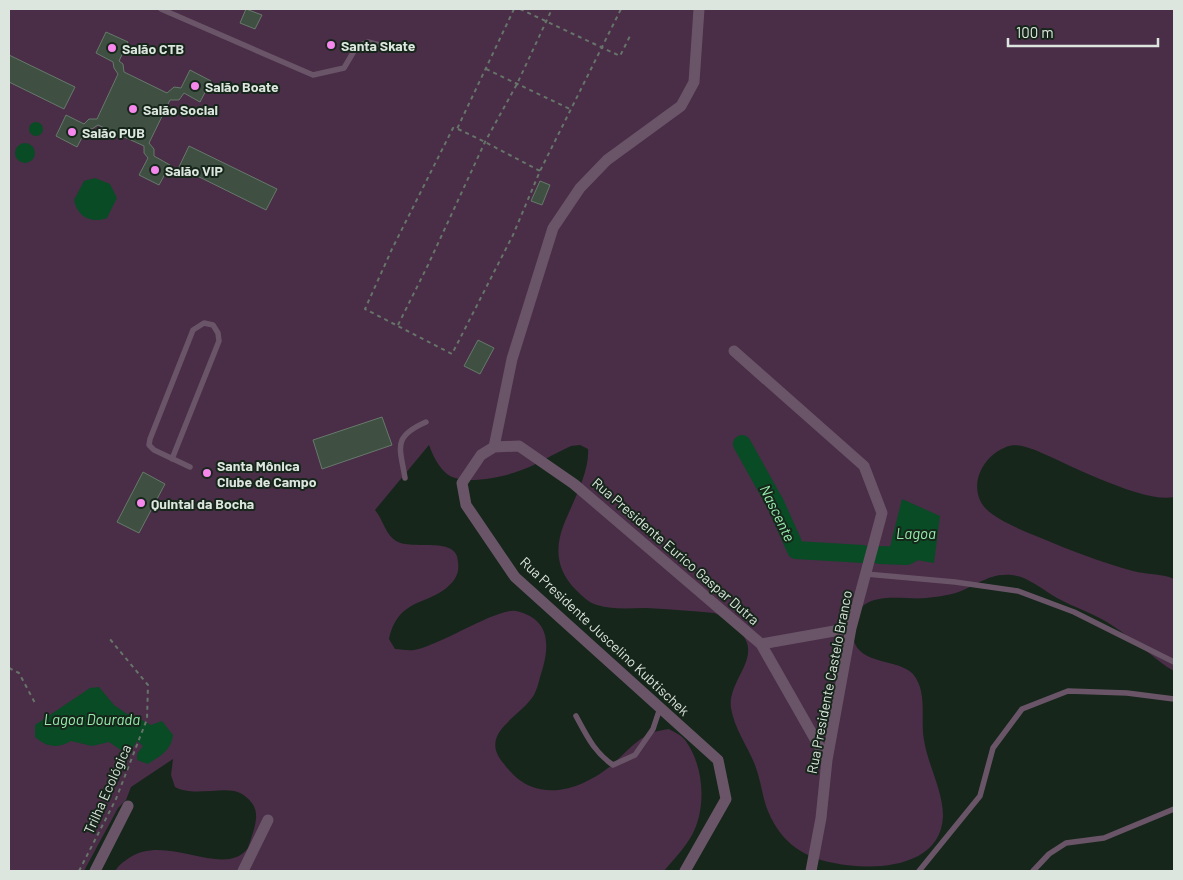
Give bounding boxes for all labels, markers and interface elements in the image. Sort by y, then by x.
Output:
scale bar [1008,15,1158,47]
text: 100 m [1016,23,1054,41]
place label: Santa Skate [341,37,416,54]
marker: Santa Skate [325,39,337,51]
place label: Salão CTB [122,40,184,57]
marker: Salão CTB [106,42,118,54]
place label: Salão Boate [205,78,279,95]
marker: Salão Boate [189,80,201,92]
place label: Salão Social [143,101,218,118]
marker: Salão Social [127,103,139,115]
place label: Salão PUB [82,124,145,141]
marker: Salão PUB [66,126,78,138]
place label: Salão VIP [165,162,223,179]
marker: Salão VIP [149,164,161,176]
place label: Santa Mônica Clube de Campo [217,457,317,490]
marker: Santa Mônica Clube de Campo [201,467,213,479]
street label: Rua Presidente Eurico Gaspar Dutra [589,474,763,628]
water label: Nascente [757,482,800,544]
place label: Quintal da Bocha [151,495,254,512]
marker: Quintal da Bocha [135,497,147,509]
water label: Lagoa [896,524,936,542]
street label: Rua Presidente Juscelino Kubtischek [517,553,693,719]
street label: Rua Presidente Castelo Branco [803,589,855,775]
water label: Lagoa Dourada [44,710,140,728]
street label: Trilha Ecológica [80,742,134,836]

